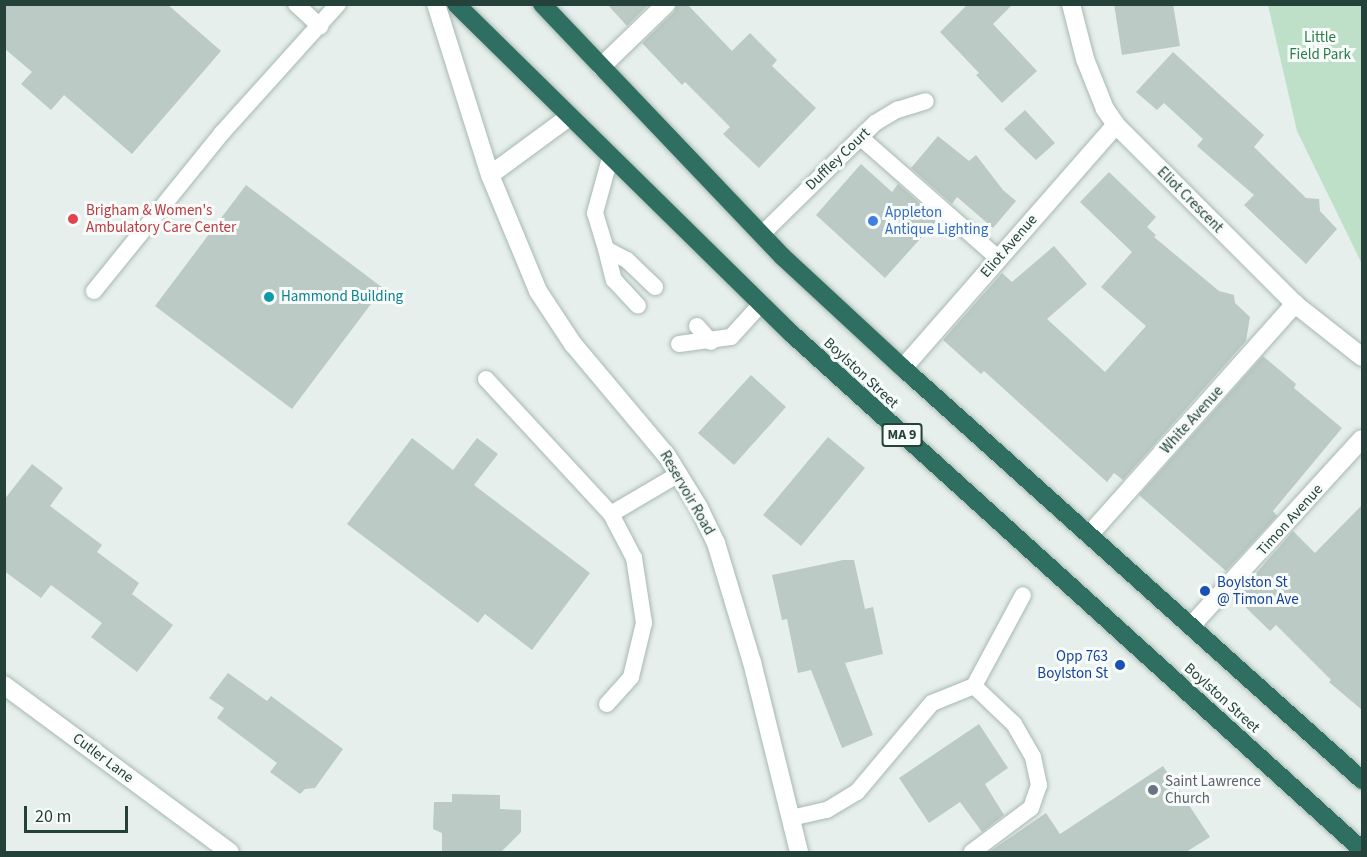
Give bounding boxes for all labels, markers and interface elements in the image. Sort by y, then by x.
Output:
park label: Little Field Park [1289,28,1351,63]
street label: Duffley Court [802,124,874,194]
street label: Eliot Crescent [1153,163,1227,237]
place label: Brigham & Women's Ambulatory Care Center [86,201,236,236]
place label: Appleton Antique Lighting [885,203,988,238]
marker: Brigham & Women's Ambulatory Care Center [64,210,82,228]
street label: Eliot Avenue [977,211,1041,281]
marker: Appleton Antique Lighting [866,214,880,228]
place label: Hammond Building [281,288,403,306]
marker: Hammond Building [262,290,276,304]
street label: Boylston Street [820,334,902,412]
street label: White Avenue [1157,382,1227,458]
road number: MA 9 [881,424,923,446]
street label: Reservoir Road [656,448,718,538]
street label: Timon Avenue [1253,481,1327,559]
place label: Boylston St @ Timon Ave [1217,573,1299,608]
marker: Boylston St @ Timon Ave [1198,584,1212,598]
place label: Opp 763 Boylston St [1037,647,1108,682]
marker: Opp 763 Boylston St [1113,658,1127,672]
street label: Boylston Street [1180,659,1264,737]
street label: Cutler Lane [69,729,137,787]
place label: Saint Lawrence Church [1165,772,1261,807]
marker: Saint Lawrence Church [1146,783,1160,797]
scale bar [27,794,130,832]
text: 20 m [35,804,71,829]

